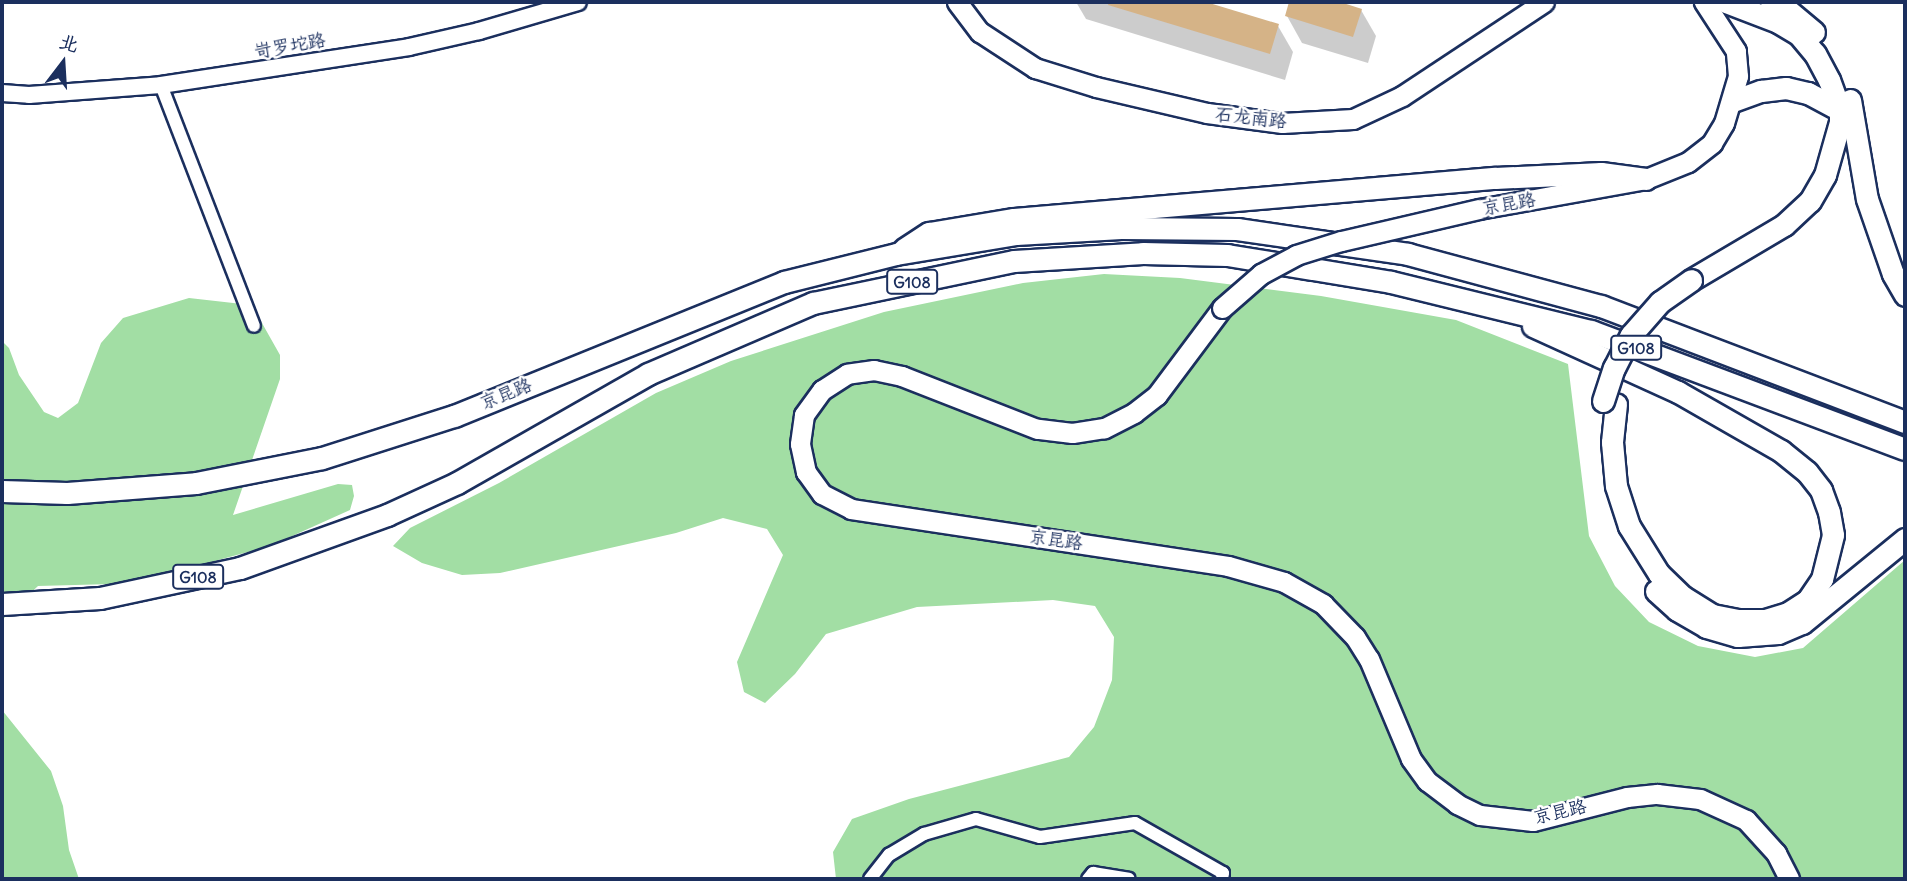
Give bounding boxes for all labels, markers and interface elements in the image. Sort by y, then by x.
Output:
north arrow [28,28,98,98]
text: 北 [57,29,82,57]
street label: 岢罗坨路 [253,29,327,63]
street label: 石龙南路 [1214,103,1288,133]
street label: 京昆路 [1481,189,1537,219]
road number: G108 [886,270,938,294]
road number: G108 [1610,336,1662,360]
street label: 京昆路 [477,374,535,414]
street label: 京昆路 [1028,526,1084,554]
road number: G108 [172,564,224,590]
street label: 京昆路 [1531,795,1589,829]

